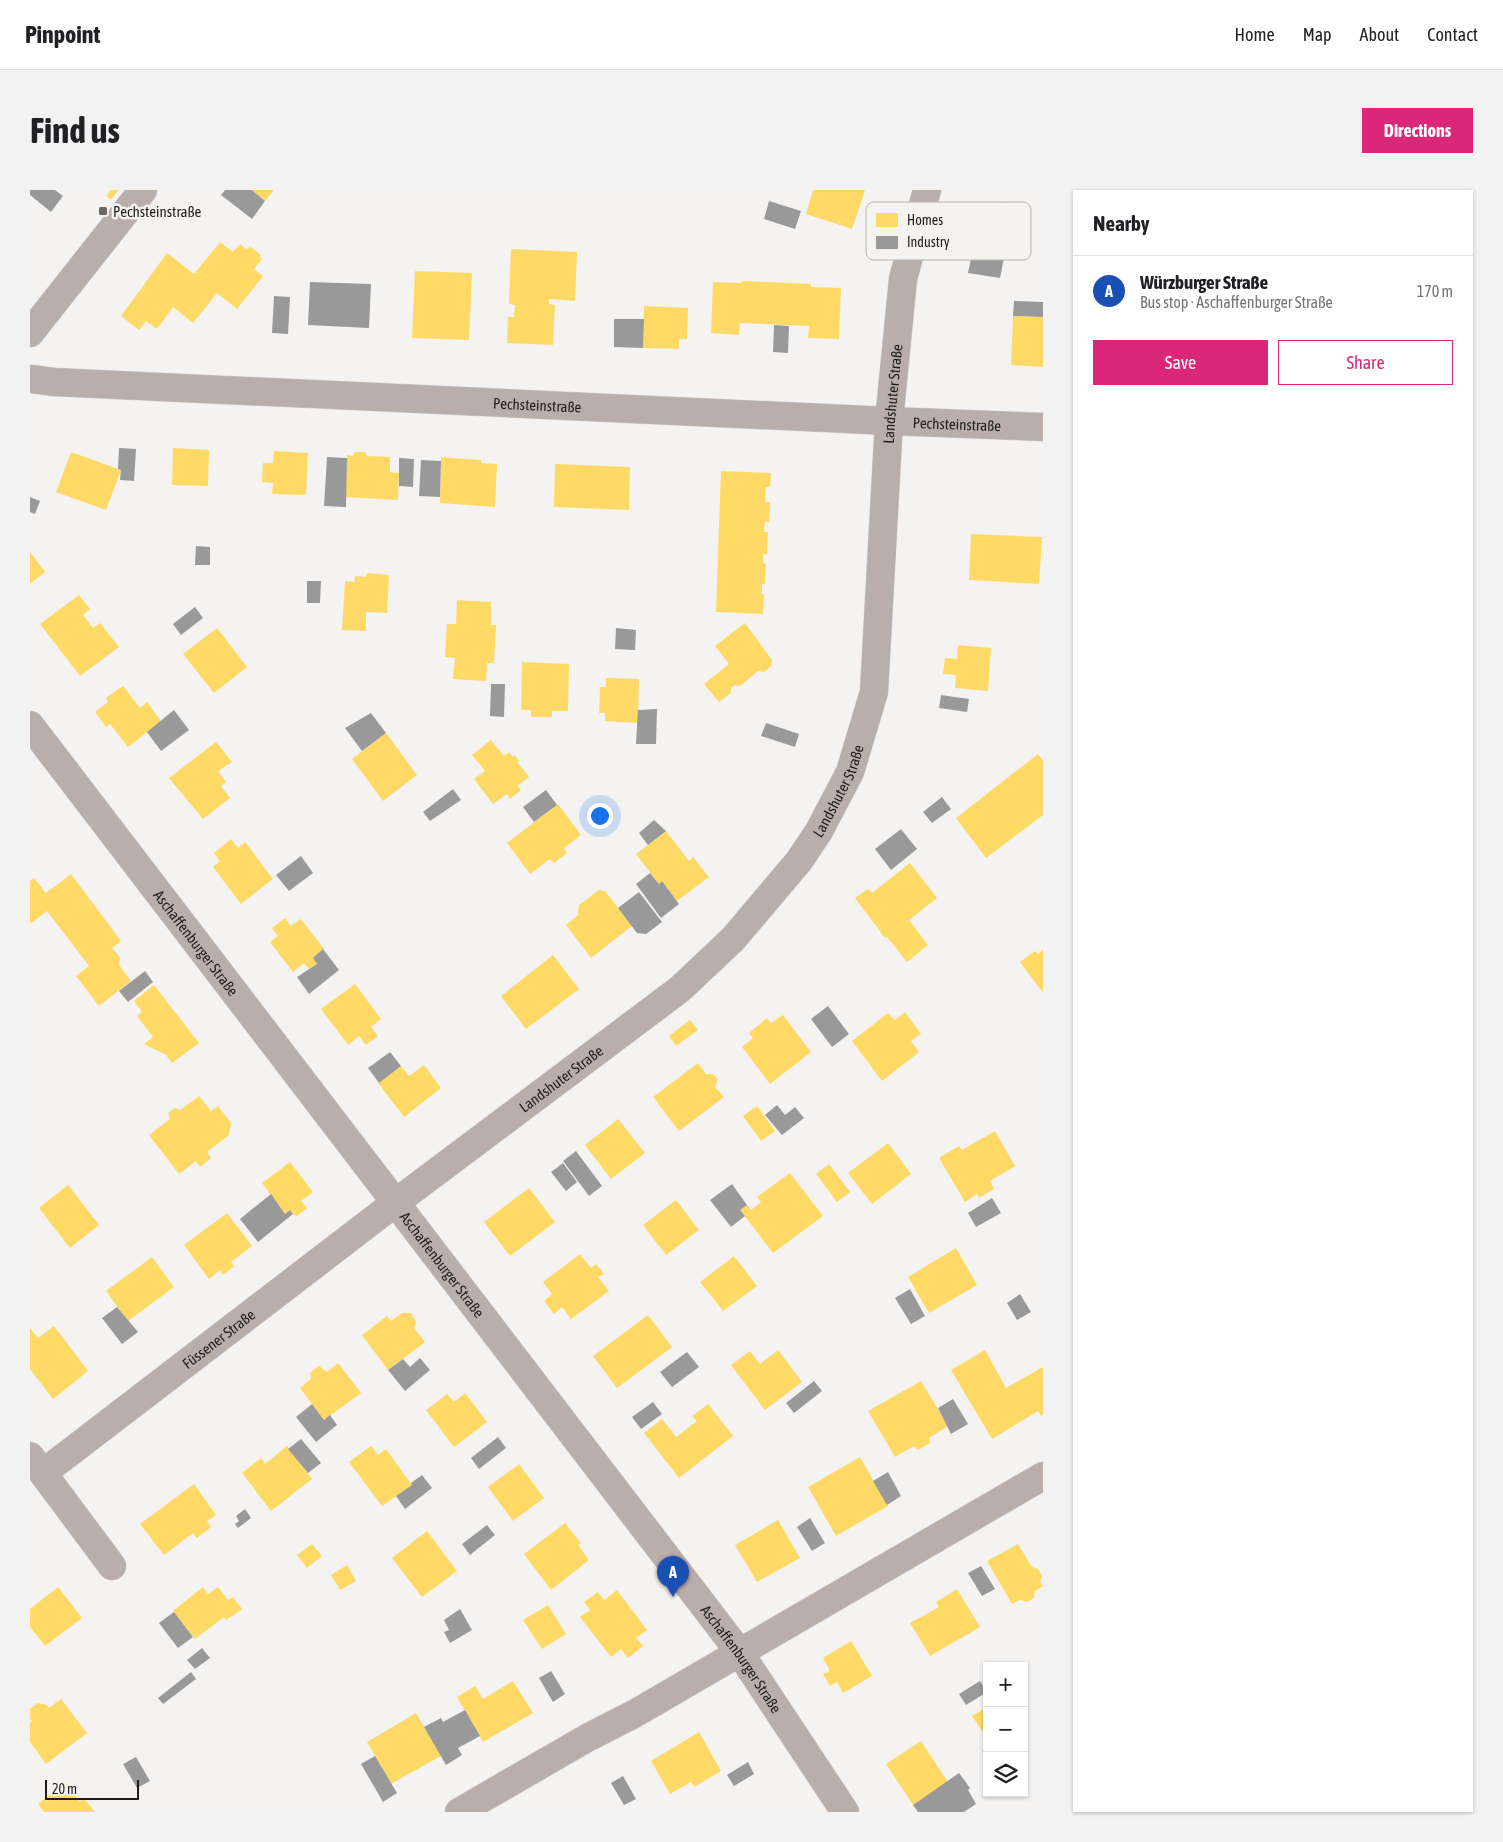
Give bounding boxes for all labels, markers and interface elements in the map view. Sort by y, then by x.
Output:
text: Pinpoint [25,21,100,48]
text: Home [1235,24,1275,45]
text: Map [1303,24,1332,45]
text: About [1360,24,1399,45]
text: Contact [1427,24,1478,45]
button: Directions [1362,108,1473,153]
text: Find us [30,110,120,150]
legend [866,202,1031,260]
place label: Pechsteinstraße [113,203,202,220]
marker: Pechsteinstraße [97,205,109,217]
text: Nearby [1093,211,1149,235]
text: Homes [907,212,943,228]
text: Industry [907,234,950,250]
text: Würzburger Straße [1140,271,1268,293]
text: A [1105,282,1113,300]
text: 170 m [1417,282,1453,300]
text: Bus stop · Aschaffenburger Straße [1140,293,1333,311]
button: Save [1093,340,1268,385]
button: Share [1278,340,1453,385]
street label: Landshuter Straße [879,343,905,444]
street label: Pechsteinstraße [493,394,582,415]
street label: Pechsteinstraße [912,413,1002,434]
street label: Landshuter Straße [809,742,866,840]
your location [587,803,613,829]
street label: Aschaffenburger Straße [151,887,242,999]
street label: Landshuter Straße [516,1042,606,1115]
street label: Aschaffenburger Straße [397,1208,488,1320]
street label: Füssener Straße [179,1305,258,1372]
pin: A [657,1556,689,1597]
street label: Aschaffenburger Straße [698,1601,786,1716]
map controls [983,1662,1028,1797]
button: + [983,1662,1028,1707]
button: − [983,1707,1028,1752]
button: layers [983,1752,1028,1797]
scale bar [45,1777,139,1800]
text: 20 m [52,1781,77,1797]

